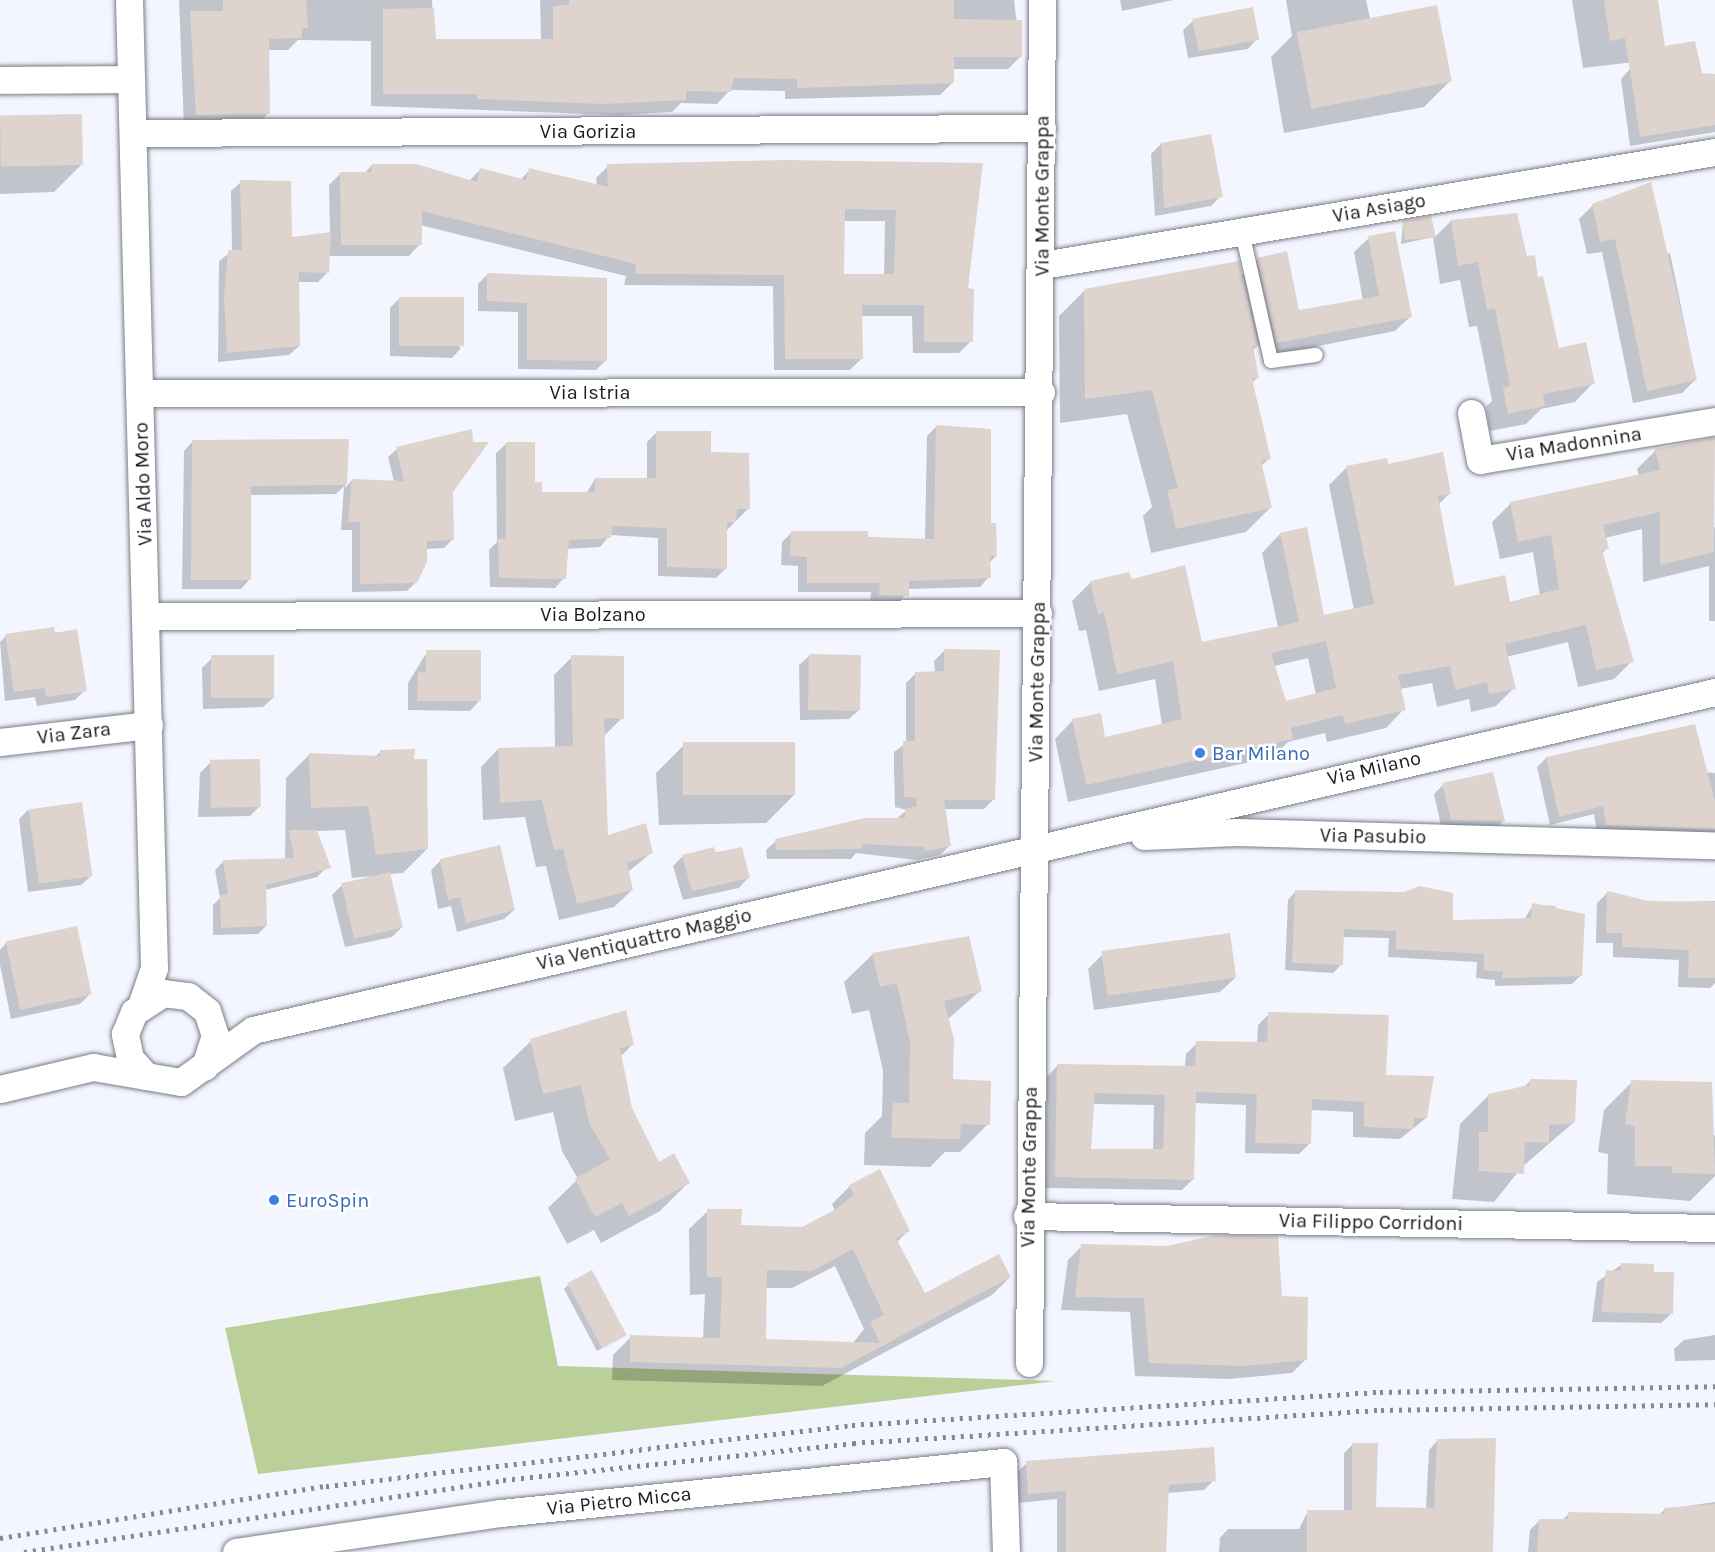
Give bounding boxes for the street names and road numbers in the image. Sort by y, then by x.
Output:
street label: Via Monte Grappa [1030,116,1054,276]
street label: Via Gorizia [540,119,636,143]
street label: Via Asiago [1331,188,1427,228]
street label: Via Istria [550,380,630,404]
street label: Via Madonnina [1505,421,1643,467]
street label: Via Aldo Moro [129,422,157,546]
street label: Via Monte Grappa [1024,601,1050,763]
street label: Via Bolzano [540,602,646,626]
street label: Via Zara [36,717,112,749]
street label: Via Milano [1325,746,1423,790]
street label: Via Pasubio [1320,823,1426,849]
street label: Via Ventiquattro Maggio [534,903,754,975]
street label: Via Monte Grappa [1016,1086,1042,1248]
street label: Via Filippo Corridoni [1279,1208,1463,1236]
street label: Via Pietro Micca [546,1481,692,1521]

